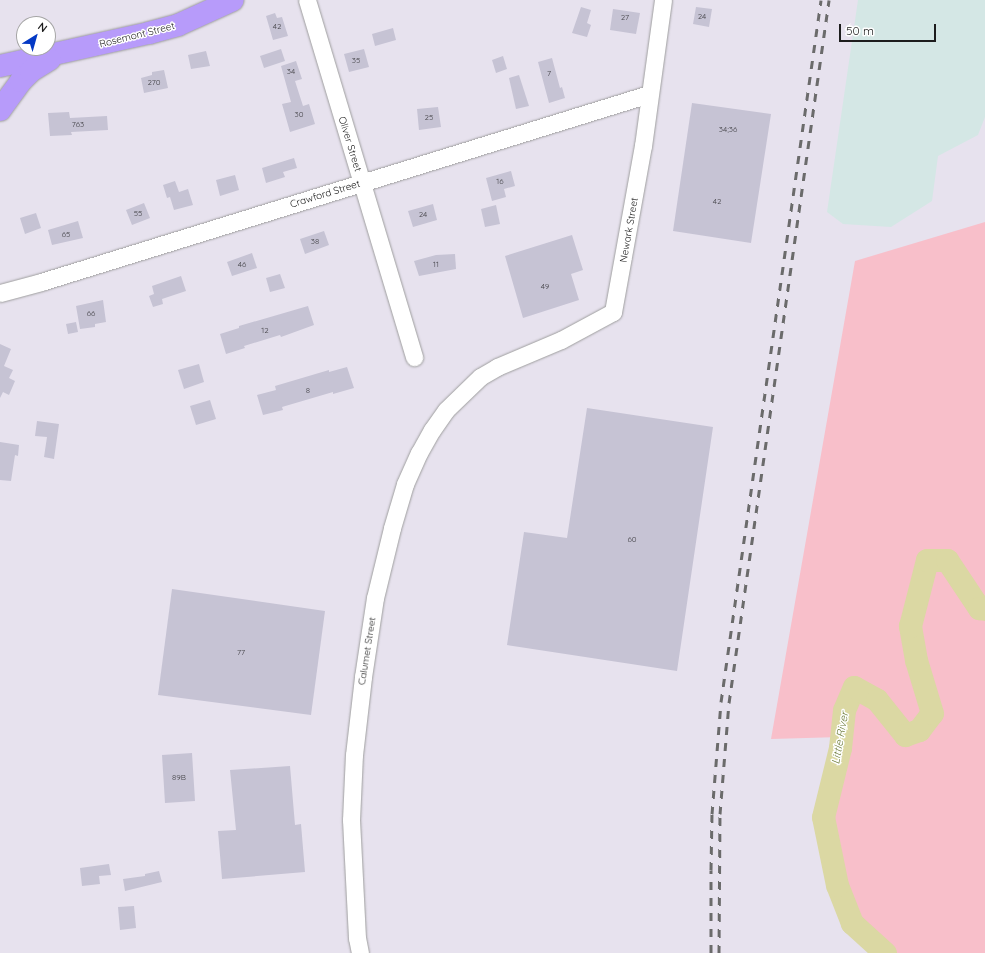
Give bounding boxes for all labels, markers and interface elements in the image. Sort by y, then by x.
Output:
house number: 24 [698,12,706,22]
house number: 27 [621,13,629,23]
north arrow [16,16,56,56]
scale bar [841,16,938,42]
text: N [35,19,50,35]
street label: Rosemont Street [98,20,176,50]
house number: 42 [273,22,281,32]
text: 50 m [846,23,874,38]
house number: 35 [352,56,360,66]
house number: 34 [287,67,295,77]
house number: 7 [547,69,551,79]
house number: 270 [147,78,161,88]
house number: 30 [295,110,303,120]
house number: 25 [425,113,433,123]
street label: Oliver Street [336,115,364,173]
house number: 763 [72,120,84,130]
house number: 34;36 [719,125,737,135]
house number: 16 [496,177,504,187]
street label: Crawford Street [288,178,362,210]
street label: Newark Street [617,197,641,263]
house number: 42 [713,197,721,207]
house number: 55 [134,209,142,219]
house number: 24 [419,210,427,220]
house number: 65 [62,230,70,240]
house number: 38 [311,237,319,247]
house number: 46 [238,260,246,270]
house number: 11 [433,260,439,270]
house number: 49 [541,282,549,292]
house number: 66 [87,309,95,319]
house number: 12 [261,326,269,336]
house number: 8 [306,386,310,396]
house number: 60 [627,535,637,545]
street label: Calumet Street [356,616,378,686]
house number: 77 [237,648,245,658]
water label: Little River [829,711,851,765]
house number: 89B [172,773,186,783]

